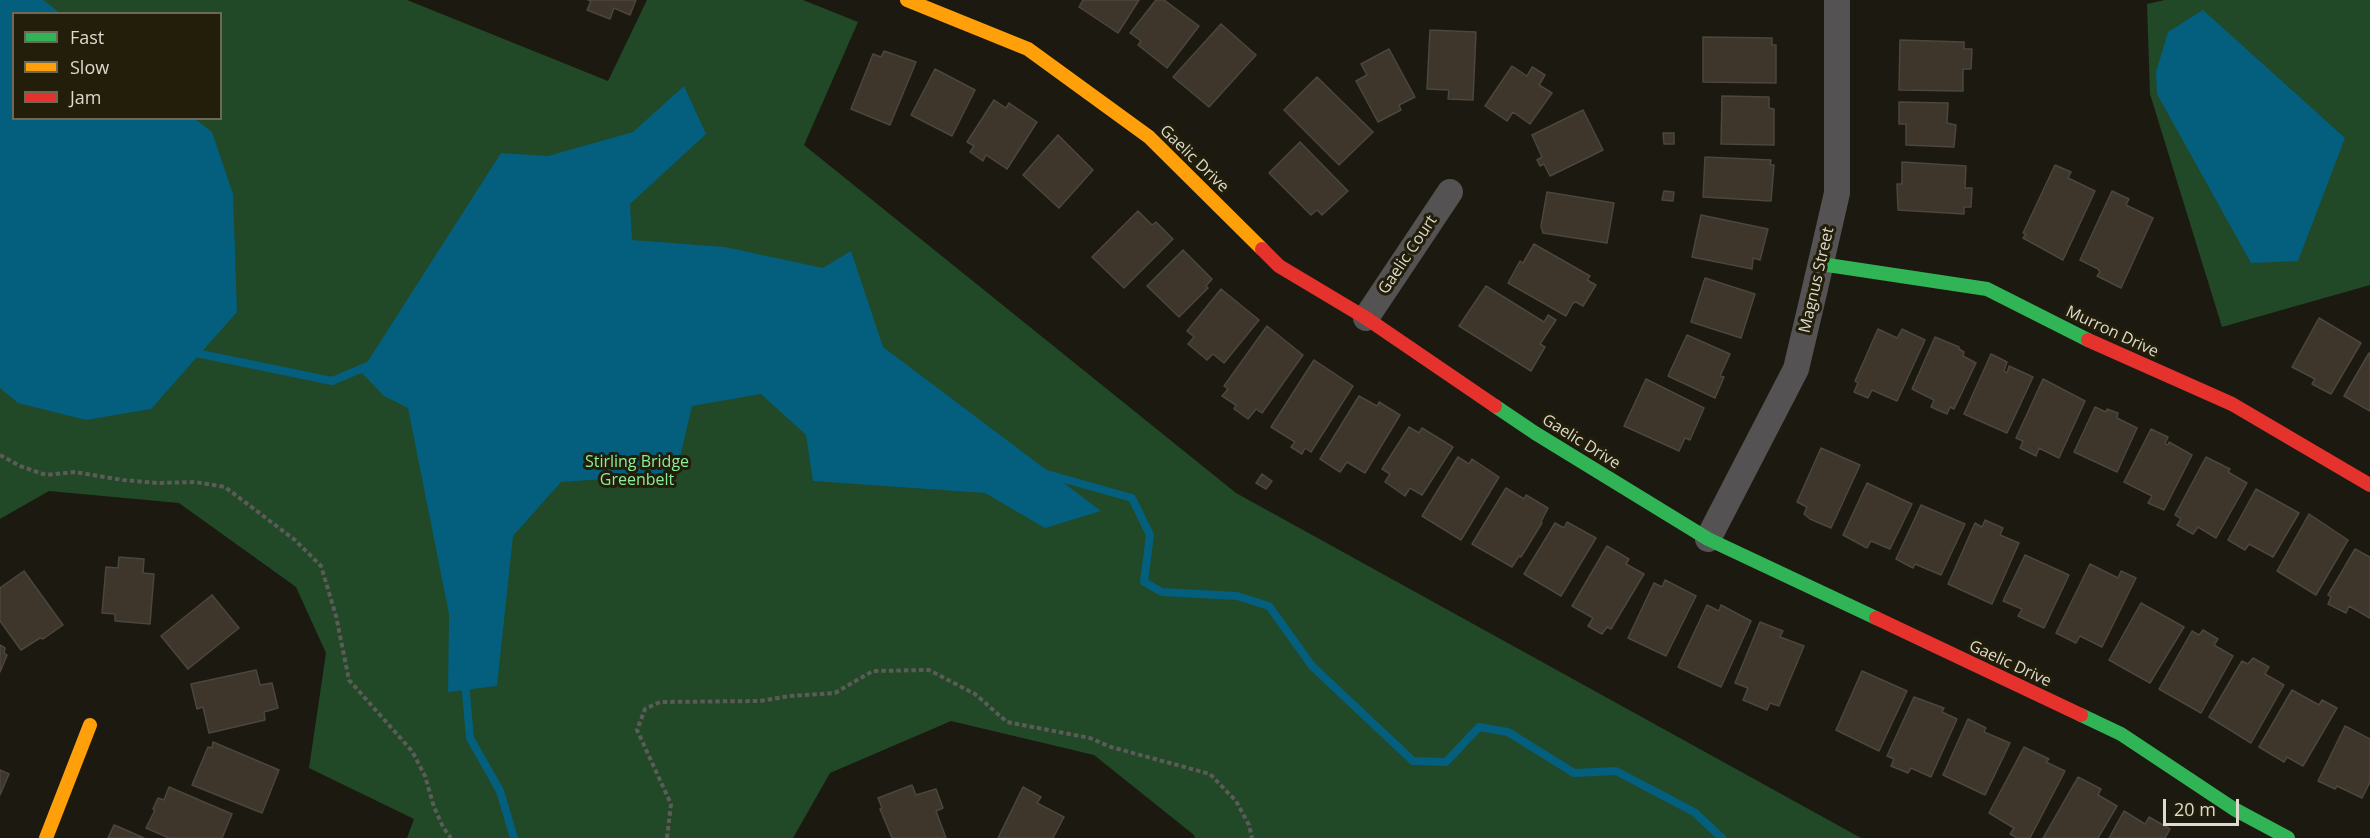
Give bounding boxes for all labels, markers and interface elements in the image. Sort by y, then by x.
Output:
legend [12,12,222,120]
text: Fast [70,25,104,49]
text: Slow [70,55,109,79]
text: Jam [70,85,102,109]
street label: Gaelic Drive [1155,121,1233,197]
street label: Gaelic Court [1375,212,1441,298]
street label: Magnus Street [1795,225,1839,335]
street label: Murron Drive [2063,302,2161,362]
street label: Gaelic Drive [1538,410,1624,474]
park label: Stirling Bridge Greenbelt [585,452,689,490]
street label: Gaelic Drive [1966,637,2054,691]
scale bar [2166,787,2242,825]
text: 20 m [2174,797,2216,821]

